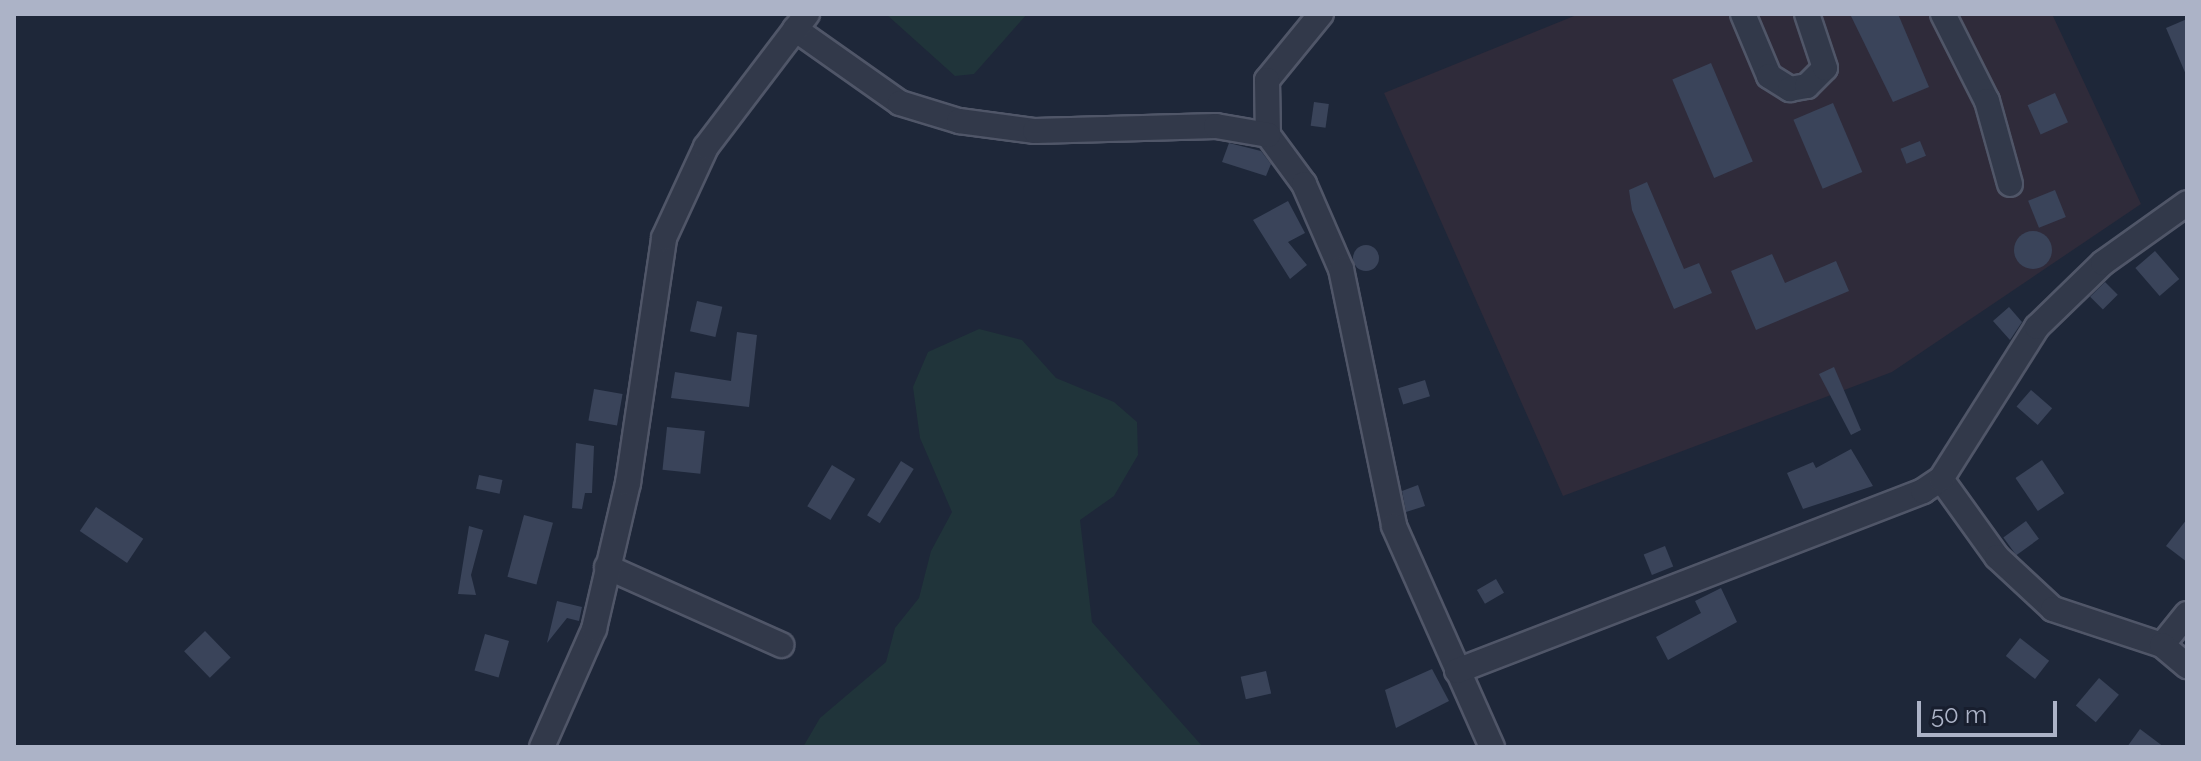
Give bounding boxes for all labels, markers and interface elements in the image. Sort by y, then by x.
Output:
scale bar [1921,685,2061,735]
text: 50 m [1931,700,1987,729]

